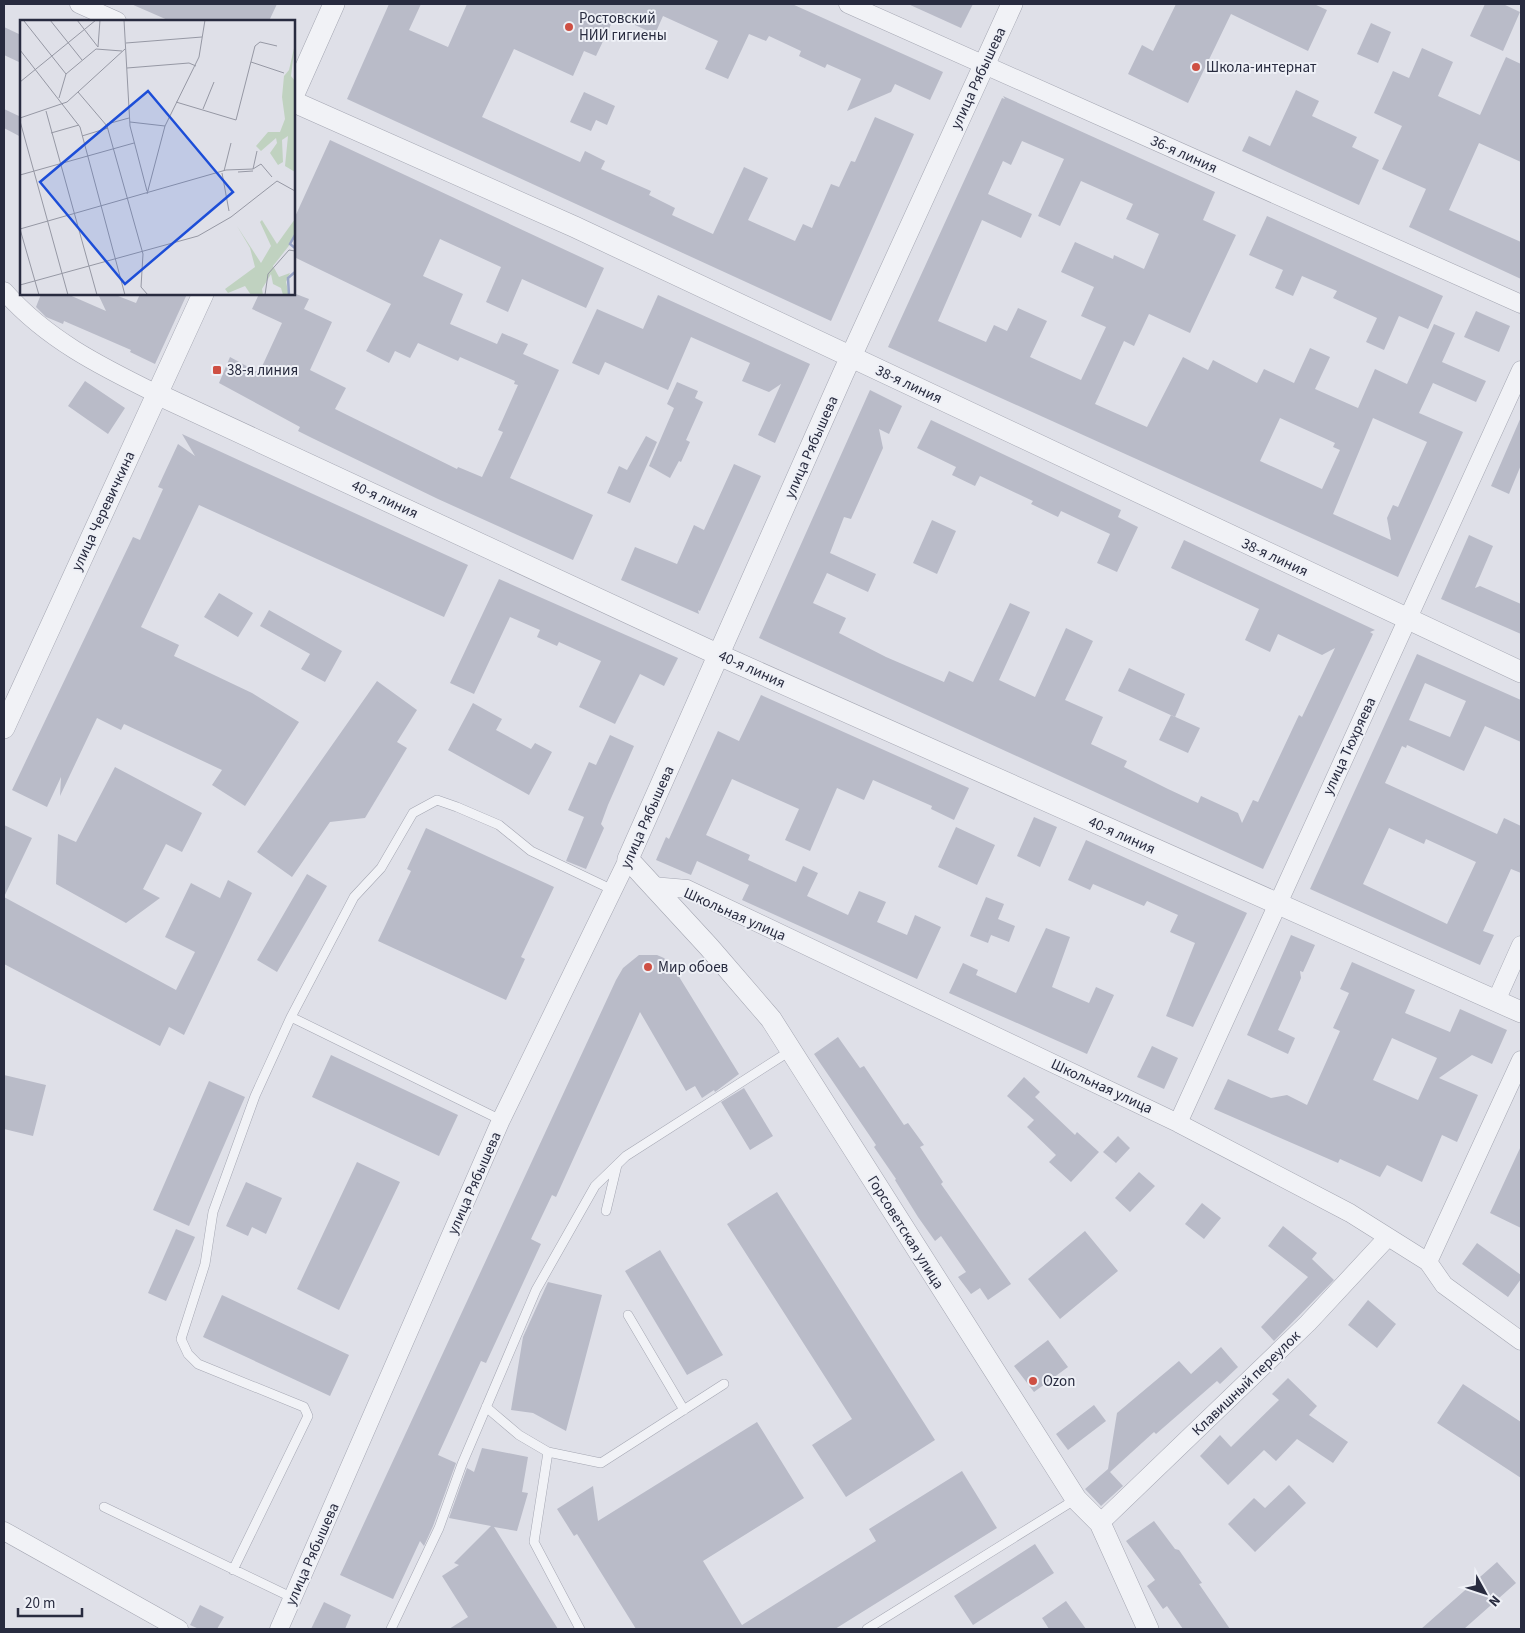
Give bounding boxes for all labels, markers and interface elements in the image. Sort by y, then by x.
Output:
place label: Ростовский НИИ гигиены [579,8,667,46]
inset map [20,20,295,295]
marker: Ростовский НИИ гигиены [563,21,575,33]
street label: улица Рябышева [946,24,1011,133]
place label: Школа-интернат [1206,57,1317,78]
marker: Школа-интернат [1190,61,1202,73]
street label: 36-я линия [1147,130,1221,179]
place label: 38-я линия [227,360,298,381]
street label: 38-я линия [872,360,946,409]
marker: 38-я линия [211,364,223,376]
street label: улица Рябышева [779,393,843,502]
street label: улица Черевичкина [66,448,140,575]
street label: 40-я линия [348,475,422,524]
street label: 38-я линия [1238,533,1312,582]
street label: 40-я линия [715,645,789,694]
street label: улица Тюхряева [1318,694,1381,799]
street label: улица Рябышева [615,763,679,872]
street label: 40-я линия [1085,811,1159,860]
street label: Школьная улица [680,883,789,946]
place label: Мир обоев [658,957,729,978]
marker: Мир обоев [642,961,654,973]
street label: Школьная улица [1048,1054,1156,1119]
street label: улица Рябышева [442,1129,506,1238]
street label: Горсоветская улица [862,1171,949,1293]
street label: Клавишный переулок [1187,1325,1306,1441]
place label: Ozon [1043,1371,1075,1392]
marker: Ozon [1027,1375,1039,1387]
street label: улица Рябышева [280,1500,344,1609]
north arrow [1460,1568,1510,1618]
scale bar [18,1586,81,1618]
text: N [1484,1591,1505,1611]
text: 20 m [25,1593,55,1614]

